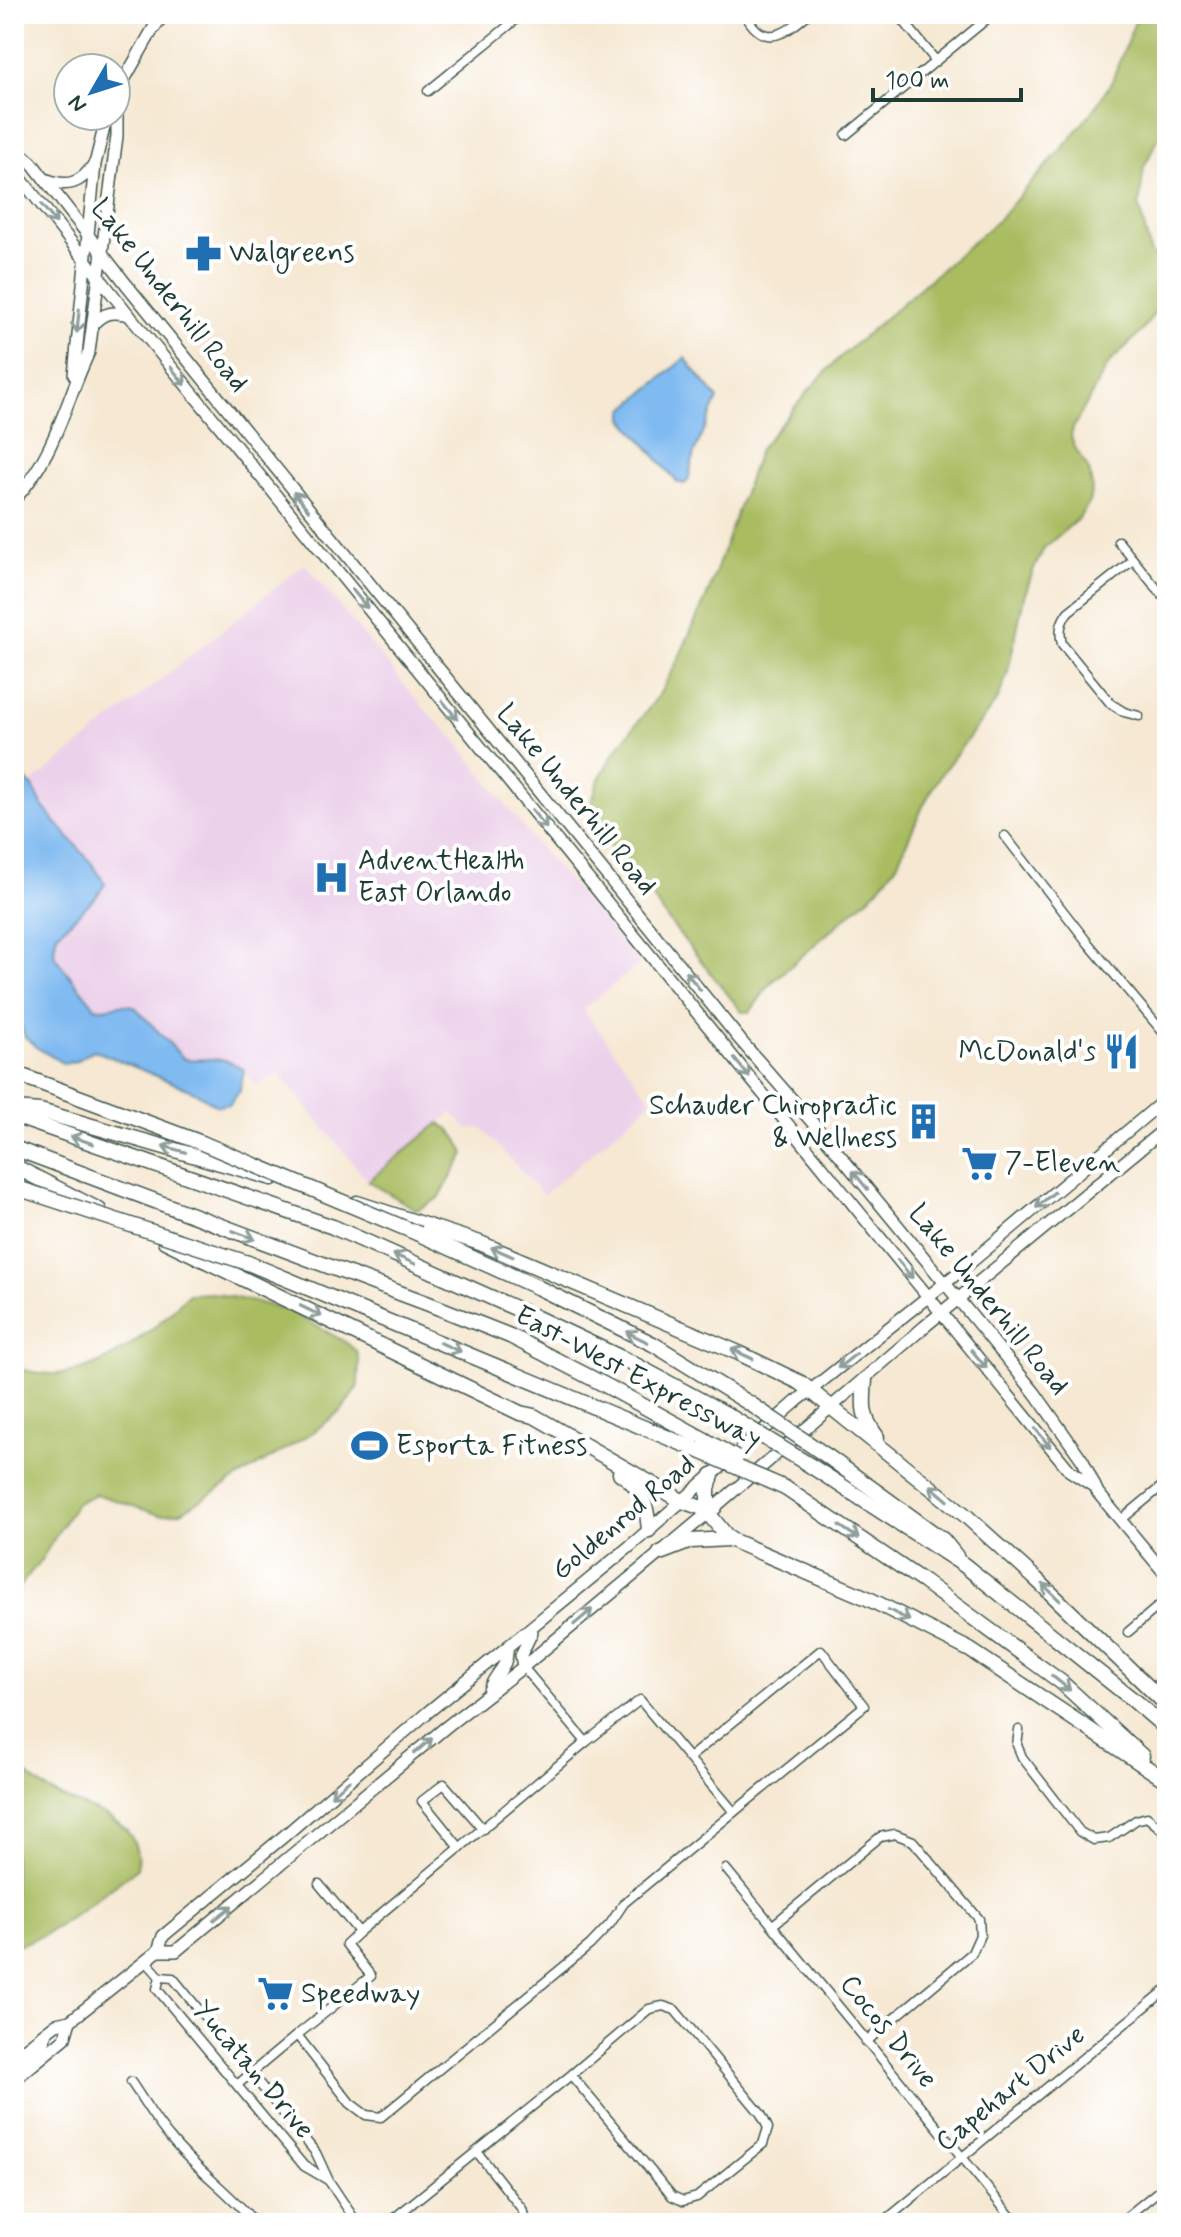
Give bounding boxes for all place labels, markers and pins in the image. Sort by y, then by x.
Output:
pharmacy icon: Walgreens [184,234,222,272]
place label: Walgreens [229,235,355,274]
place label: AdventHealth East Orlando [358,843,525,912]
hospital icon: AdventHealth East Orlando [313,858,351,896]
restaurant icon: McDonald's [1103,1033,1141,1071]
place label: McDonald's [959,1034,1096,1071]
place label: Schauder Chiropractic & Wellness [649,1088,897,1157]
building icon: Schauder Chiropractic & Wellness [904,1103,942,1141]
supermarket icon: 7-Eleven [960,1144,998,1182]
place label: 7-Eleven [1005,1145,1120,1182]
sports icon: Esporta Fitness [351,1427,389,1465]
place label: Esporta Fitness [396,1428,587,1465]
supermarket icon: Speedway [256,1975,294,2013]
place label: Speedway [301,1976,420,2013]

